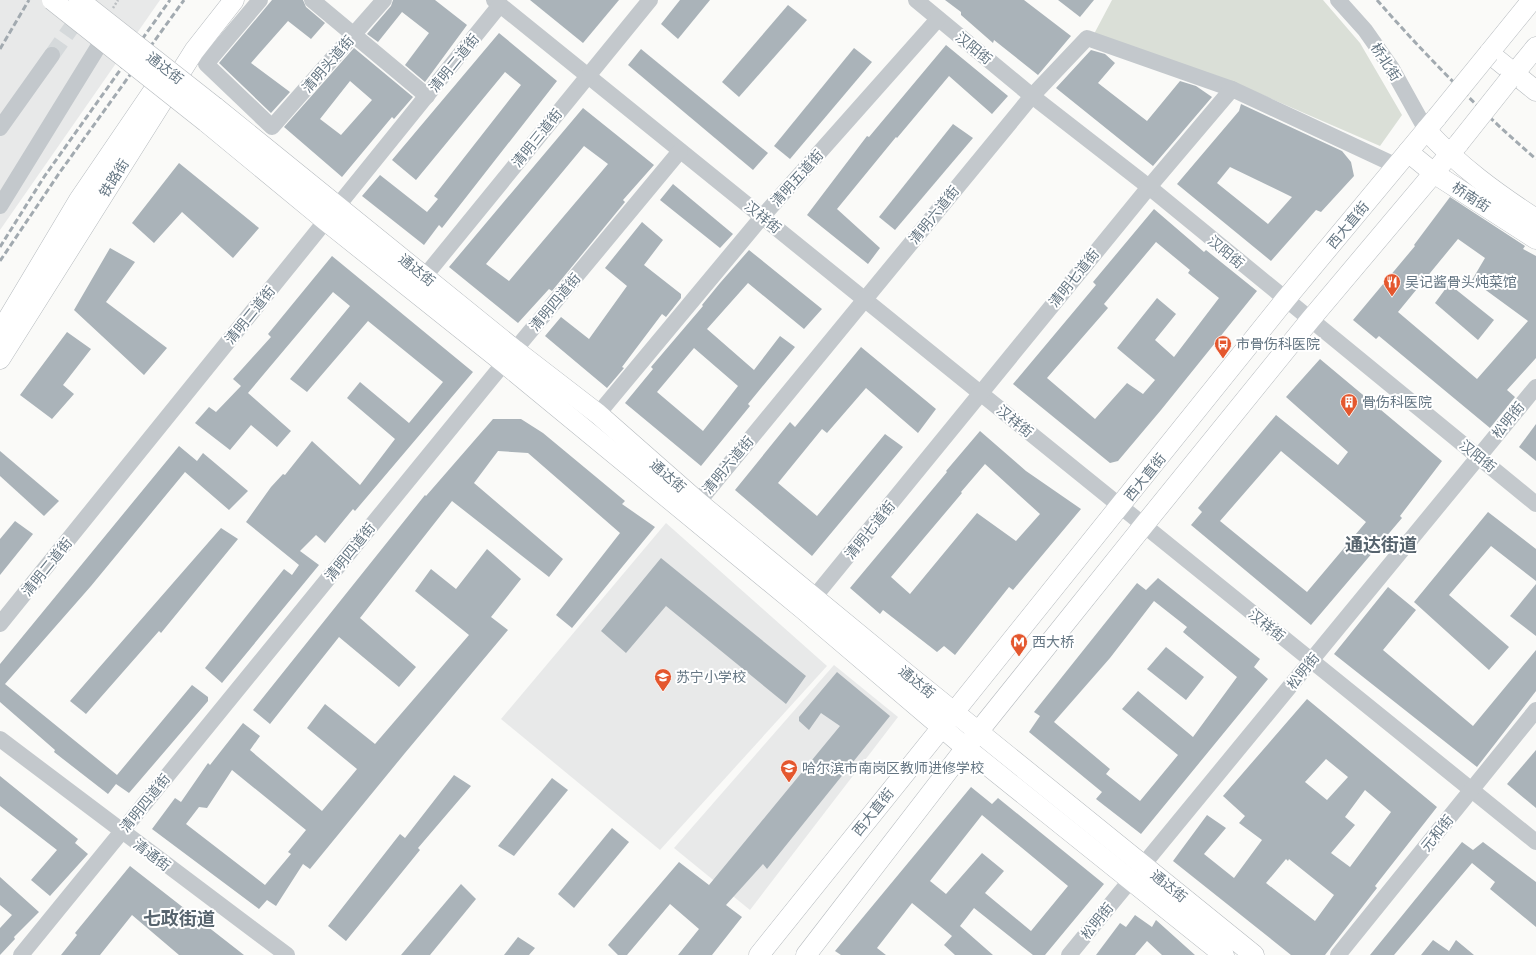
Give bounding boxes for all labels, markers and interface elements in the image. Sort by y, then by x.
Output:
street label: 汉阳街 [952,29,995,68]
street label: 清明二道街 [426,31,483,96]
street label: 清明头道街 [299,32,358,96]
street label: 桥北街 [1367,40,1404,85]
street label: 通达街 [143,49,186,88]
street label: 清明三道街 [509,106,566,171]
street label: 清明五道街 [768,147,827,210]
street label: 铁路街 [96,156,133,201]
street label: 桥南街 [1448,179,1493,216]
street label: 清明六道街 [906,183,963,248]
street label: 汉祥街 [741,198,784,237]
street label: 西大直街 [1324,198,1373,252]
street label: 汉阳街 [1204,232,1247,272]
street label: 清明七道街 [1046,246,1103,311]
street label: 通达街 [395,251,438,290]
street label: 清明四道街 [526,270,584,335]
restaurant icon: 吴记酱骨头炖菜馆 [1382,272,1402,297]
place label: 吴记酱骨头炖菜馆 [1405,274,1517,291]
street label: 清明二道街 [222,283,279,348]
bus stop icon: 市骨伤科医院 [1213,334,1233,359]
place label: 市骨伤科医院 [1236,336,1320,353]
building icon: 骨伤科医院 [1339,392,1359,417]
place label: 骨伤科医院 [1362,394,1432,411]
street label: 松明街 [1489,399,1528,442]
street label: 汉祥街 [993,402,1036,441]
street label: 清明六道街 [699,433,757,498]
street label: 汉阳街 [1456,437,1499,476]
street label: 西大直街 [1121,450,1170,504]
street label: 通达街 [646,456,689,497]
street label: 清明七道街 [842,498,899,563]
street label: 清明四道街 [322,520,379,585]
street label: 清明二道街 [19,535,76,600]
district label: 通达街道 [1345,535,1417,556]
street label: 汉祥街 [1245,606,1288,645]
metro station icon: 西大桥 [1009,632,1029,657]
place label: 西大桥 [1032,634,1074,651]
street label: 松明街 [1284,650,1323,693]
street label: 通达街 [895,663,938,702]
school or university icon: 苏宁小学校 [653,667,673,692]
place label: 苏宁小学校 [676,669,746,686]
school or university icon: 哈尔滨市南岗区教师进修学校 [779,758,799,783]
place label: 哈尔滨市南岗区教师进修学校 [802,760,984,777]
street label: 清明四道街 [117,771,174,836]
street label: 西大直街 [849,785,898,839]
street label: 元和街 [1418,812,1457,855]
street label: 清通街 [130,836,174,875]
street label: 通达街 [1147,867,1190,906]
street label: 松明街 [1078,900,1117,943]
district label: 七政街道 [143,908,215,930]

